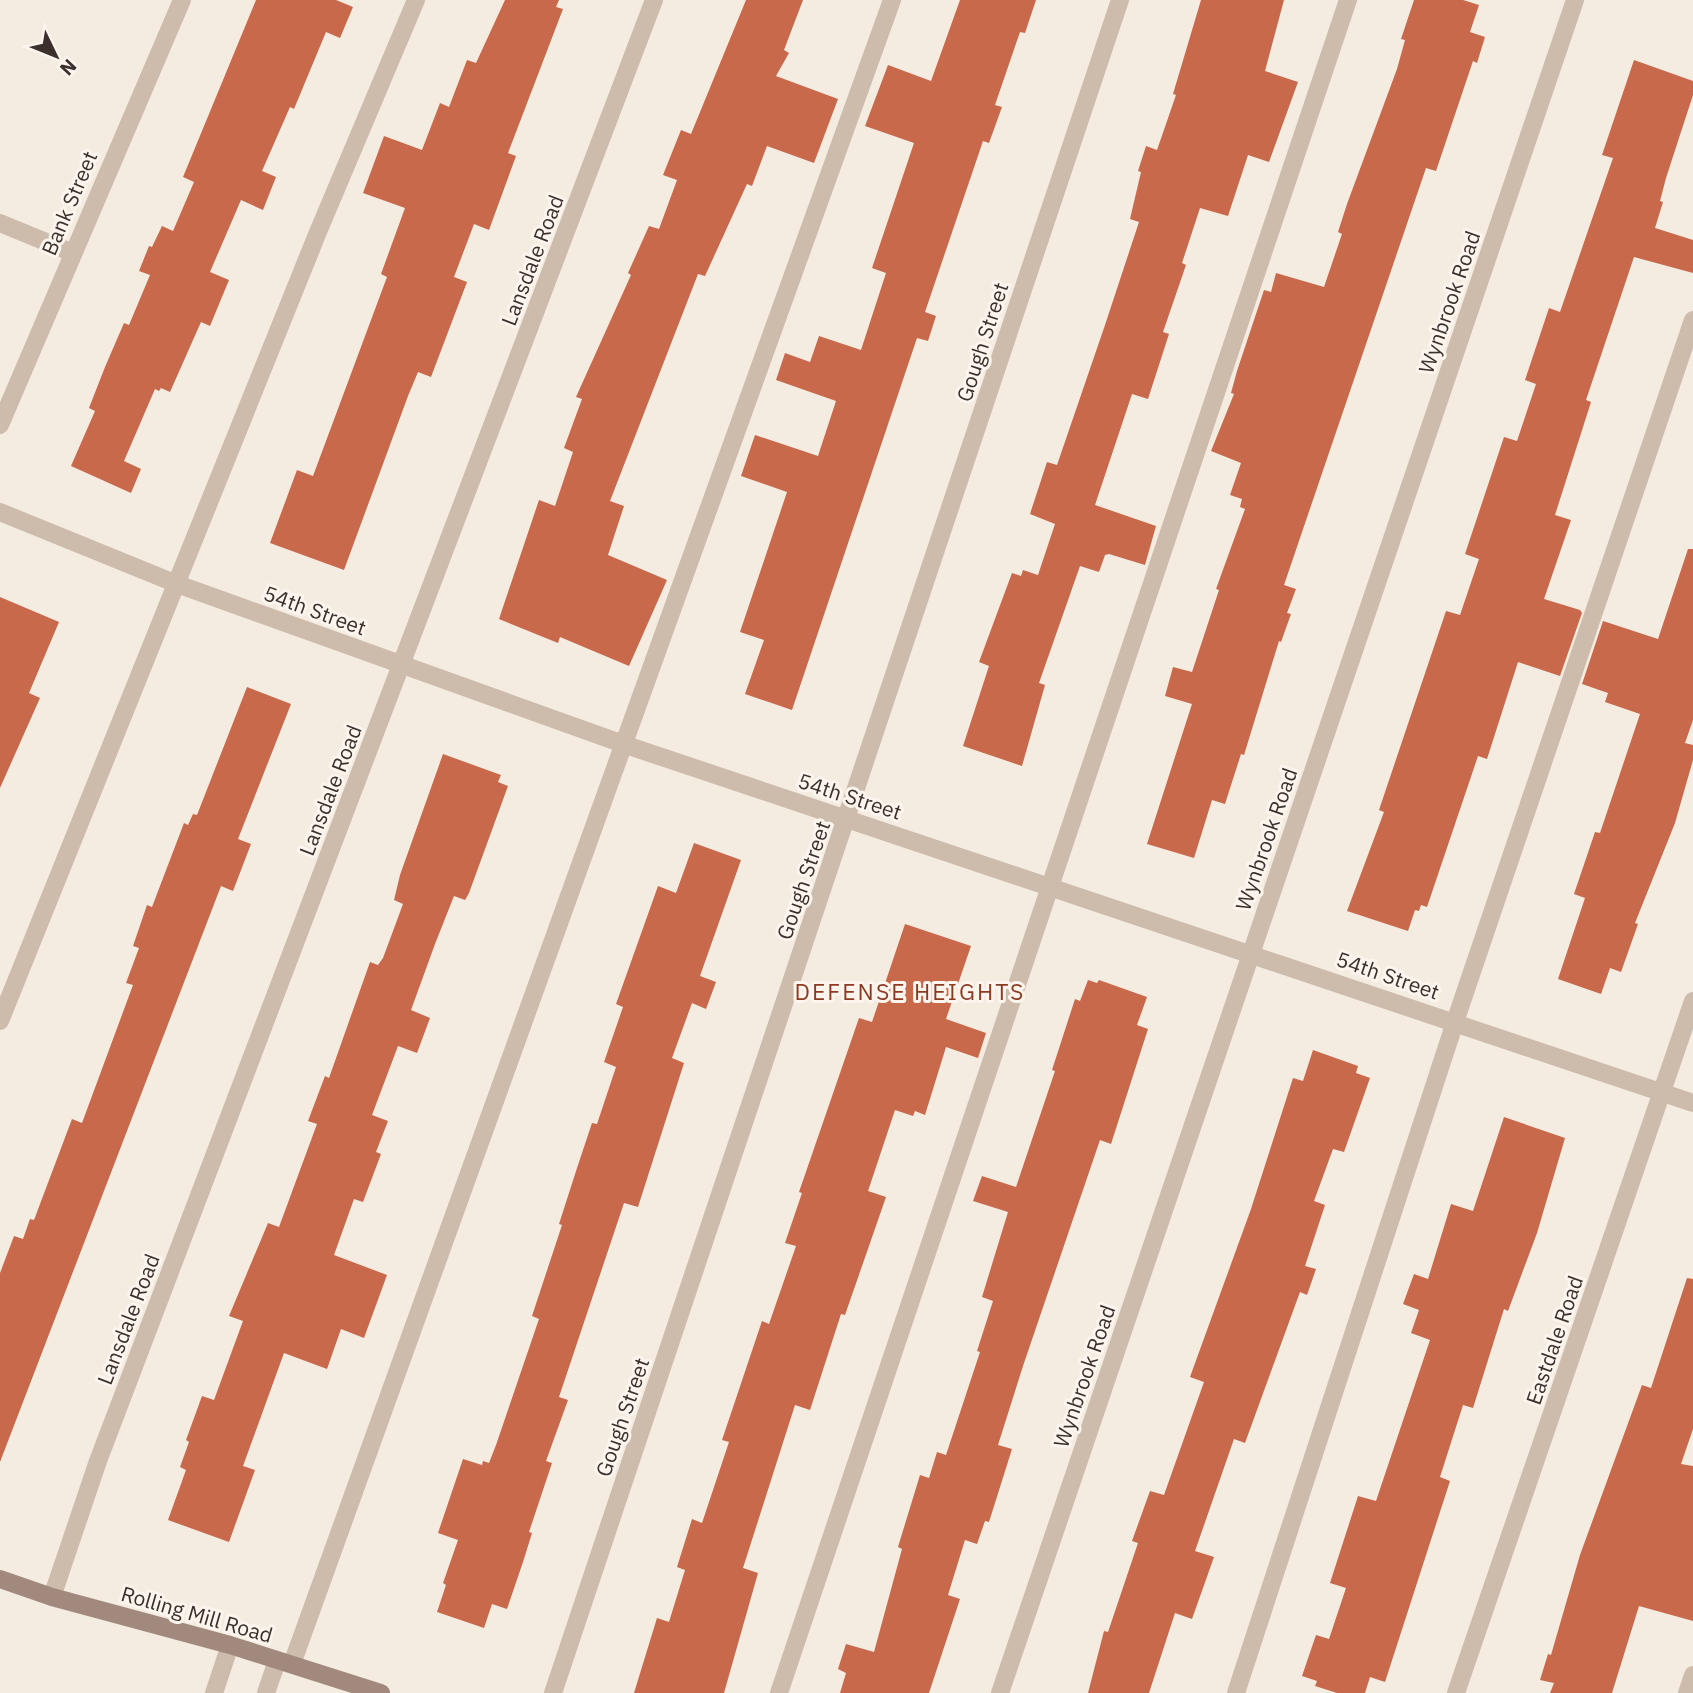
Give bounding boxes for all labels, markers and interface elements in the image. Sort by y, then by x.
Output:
north arrow [21,21,91,91]
text: N [55,54,82,81]
street label: Bank Street [35,147,103,259]
street label: Lansdale Road [494,191,570,329]
street label: Wynbrook Road [1412,227,1486,377]
street label: Gough Street [950,279,1014,405]
street label: 54th Street [260,579,370,641]
street label: Lansdale Road [292,721,368,859]
street label: Wynbrook Road [1229,764,1303,914]
street label: 54th Street [795,766,905,826]
street label: Gough Street [770,817,836,943]
street label: 54th Street [1333,944,1443,1006]
district label: DEFENSE HEIGHTS [795,976,1025,1006]
street label: Lansdale Road [90,1250,166,1388]
street label: Eastdale Road [1519,1272,1589,1408]
street label: Wynbrook Road [1047,1301,1121,1451]
street label: Gough Street [589,1354,655,1480]
street label: Rolling Mill Road [118,1579,276,1649]

